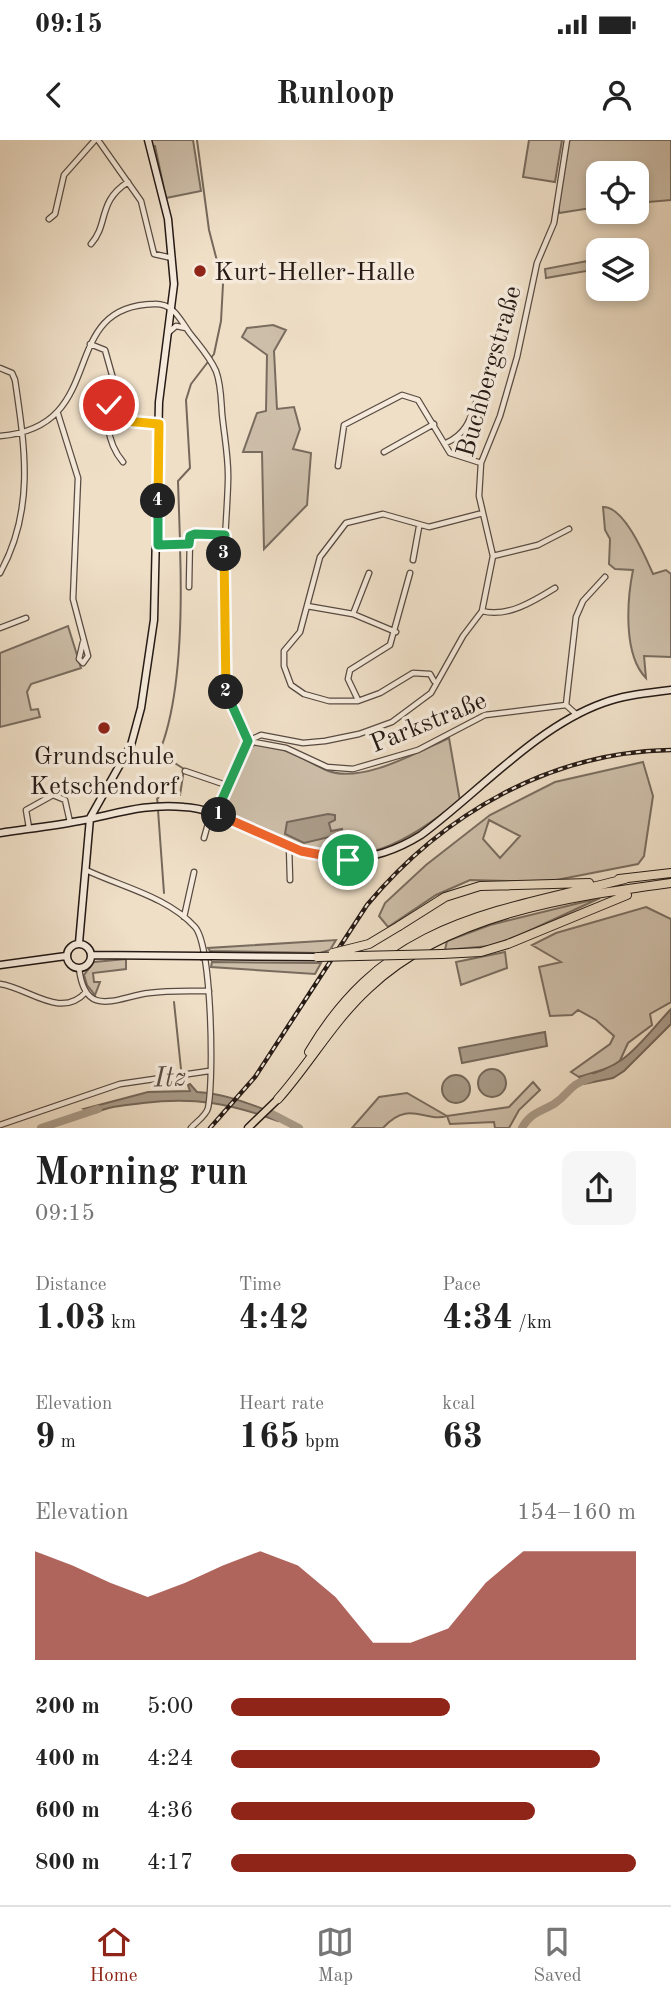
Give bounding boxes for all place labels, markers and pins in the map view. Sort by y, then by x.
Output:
place label: Kurt-Heller-Halle [214,260,415,286]
marker: Kurt-Heller-Halle [192,263,208,279]
pin [79,375,139,435]
pin: 4 [140,484,176,518]
pin: 3 [206,536,242,572]
pin: 2 [208,674,244,710]
marker: Grundschule Ketschendorf [96,720,112,736]
place label: Grundschule Ketschendorf [29,744,180,800]
pin: 1 [202,798,236,832]
pin [318,830,378,890]

